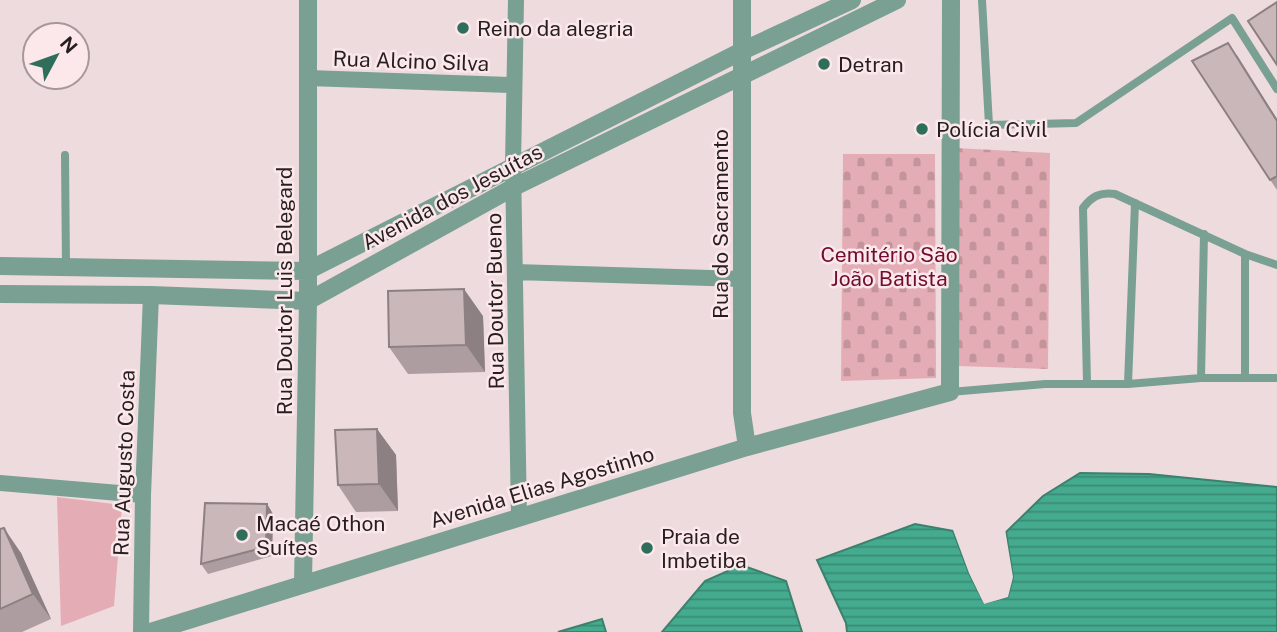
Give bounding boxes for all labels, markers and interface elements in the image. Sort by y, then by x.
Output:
place label: Reino da alegria [477,16,633,41]
marker: Reino da alegria [455,20,471,36]
north arrow [21,21,91,91]
text: N [56,32,82,58]
street label: Rua Alcino Silva [332,46,490,76]
place label: Detran [838,52,904,77]
marker: Detran [816,56,832,72]
place label: Polícia Civil [936,117,1048,142]
marker: Polícia Civil [914,121,930,137]
street label: Rua do Sacramento [708,129,733,319]
street label: Avenida dos Jesuítas [358,139,546,255]
street label: Rua Doutor Luis Belegard [272,167,297,415]
street label: Rua Doutor Bueno [481,212,509,390]
park label: Cemitério São João Batista [820,242,958,291]
street label: Rua Augusto Costa [108,370,140,556]
street label: Avenida Elias Agostinho [427,441,657,533]
place label: Macaé Othon Suítes [256,511,385,560]
place label: Praia de Imbetiba [661,524,747,573]
marker: Macaé Othon Suítes [234,527,250,543]
marker: Praia de Imbetiba [639,540,655,556]

